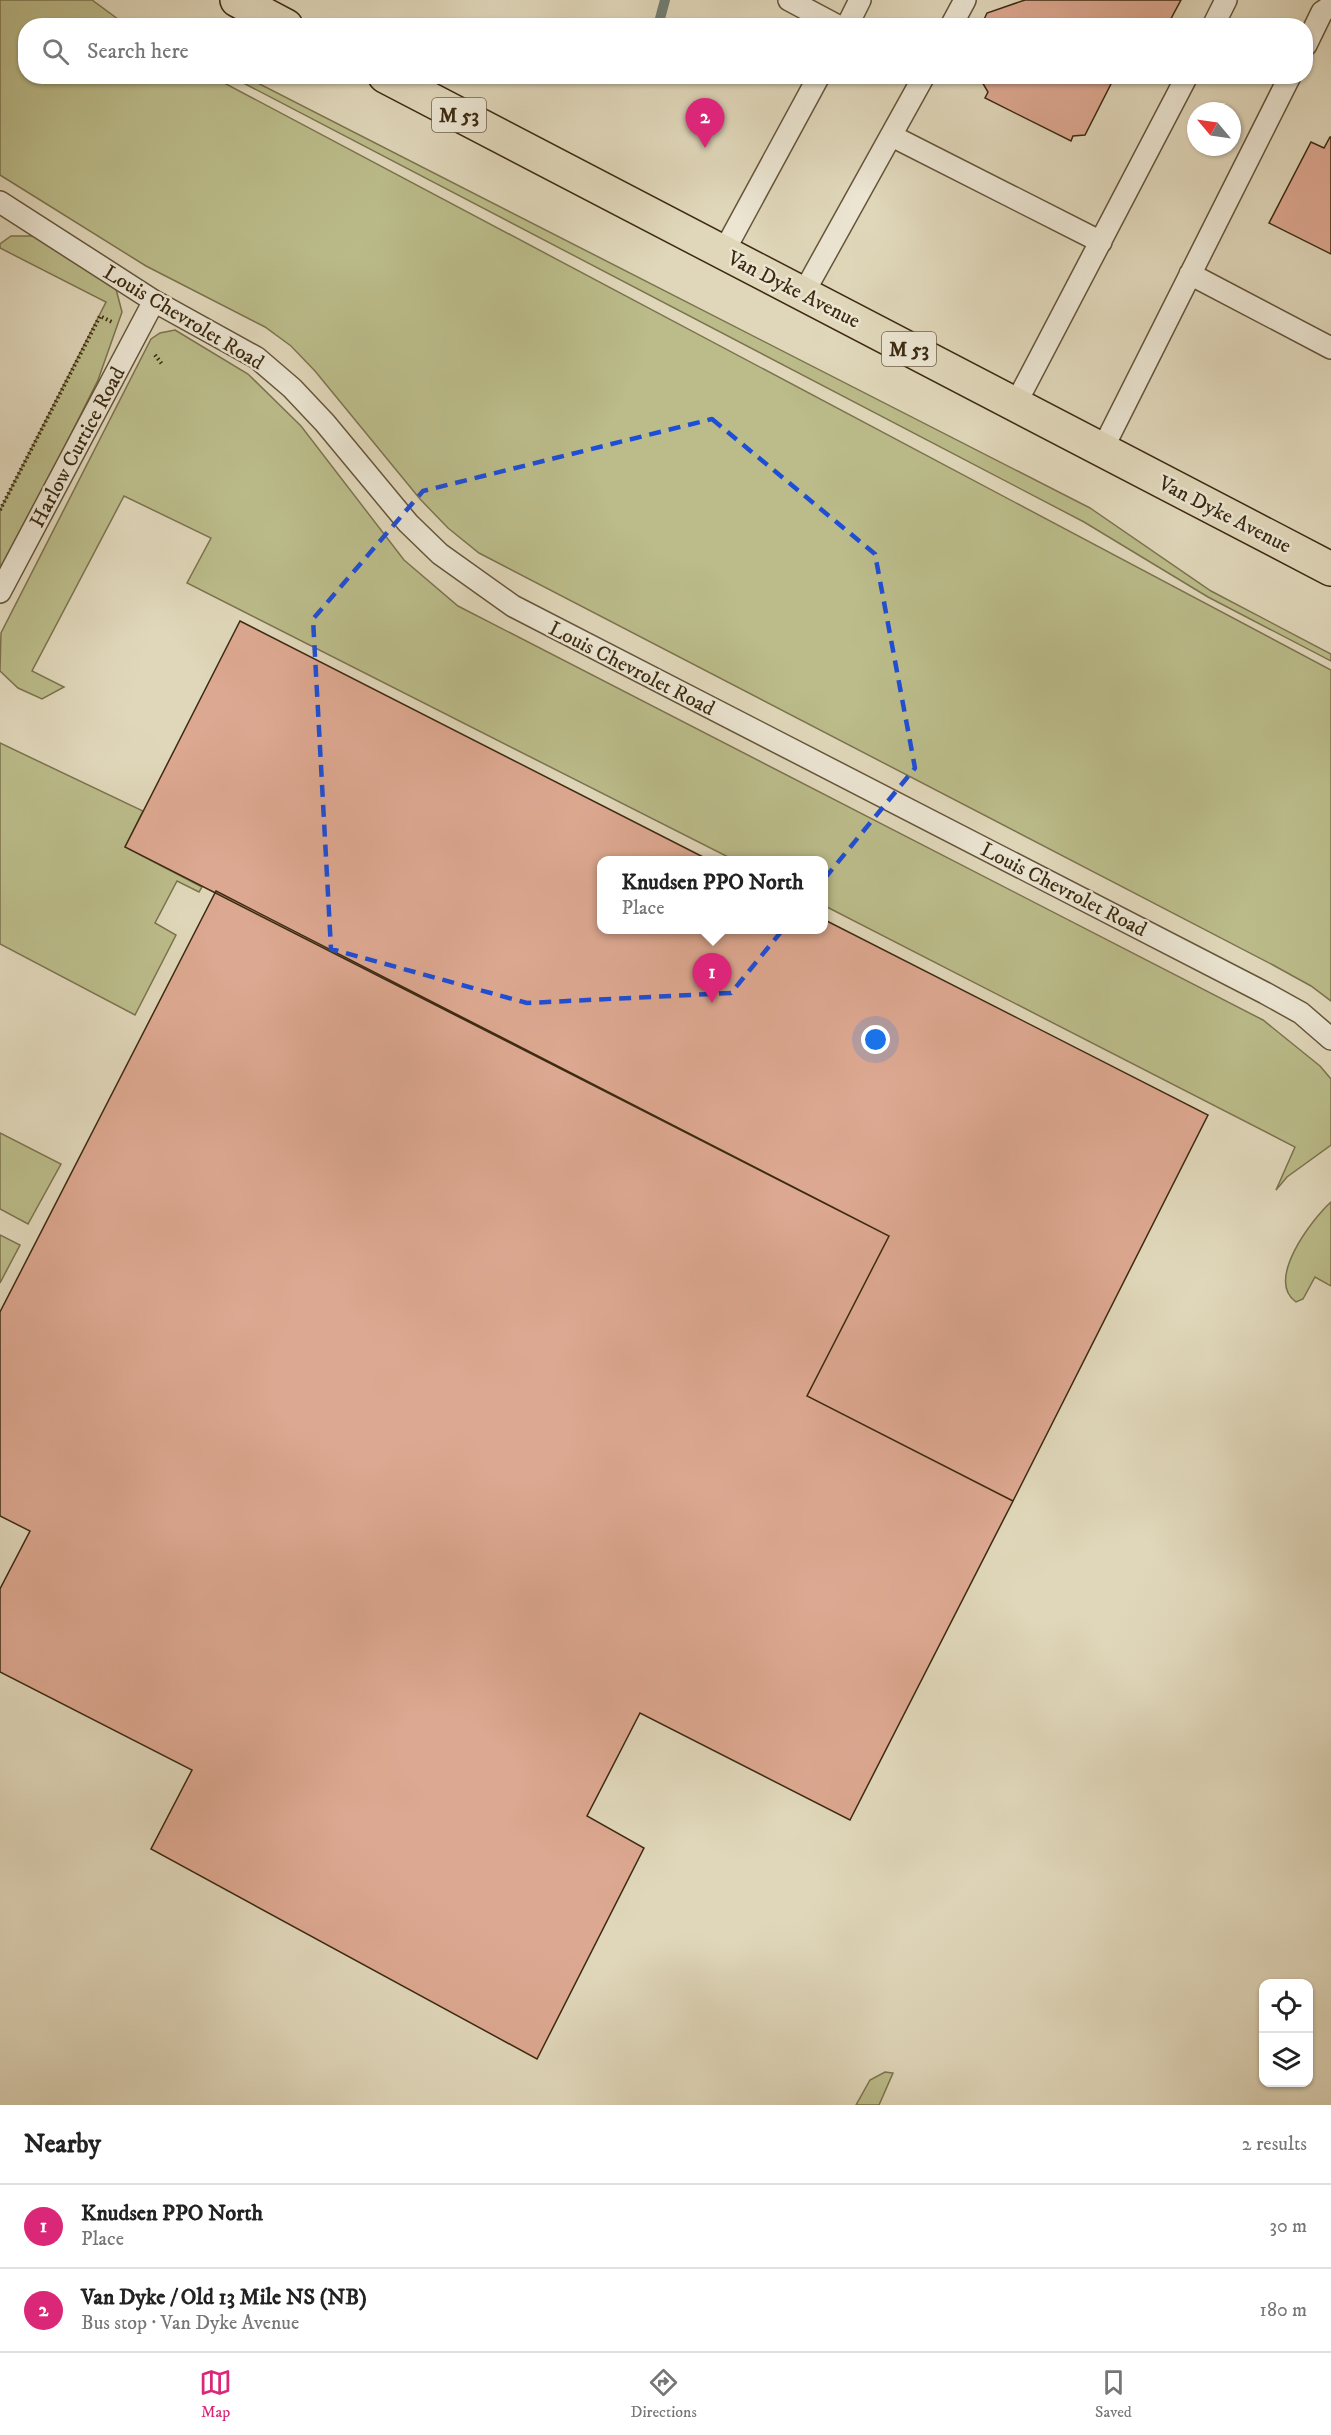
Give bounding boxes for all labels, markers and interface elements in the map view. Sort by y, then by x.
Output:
search box [18,18,1313,84]
icon: search [39,35,72,68]
text: Search here [87,38,189,65]
road number: M 53 [432,98,486,132]
pin: 2 [686,98,724,148]
north arrow [1187,102,1241,156]
street label: Van Dyke Avenue [722,245,865,335]
street label: Louis Chevrolet Road [98,260,269,376]
road number: M 53 [882,332,936,366]
street label: Harlow Curtice Road [25,362,131,532]
street label: Van Dyke Avenue [1153,470,1296,560]
street label: Louis Chevrolet Road [544,616,719,722]
street label: Louis Chevrolet Road [976,837,1151,943]
popup [597,856,828,934]
text: Knudsen PPO North [622,869,803,896]
text: Place [622,896,664,921]
pin: 1 [692,954,732,1003]
your location [861,1025,890,1054]
map controls [1259,1979,1313,2087]
button: locate [1259,1979,1313,2033]
button: layers [1259,2033,1313,2087]
text: Nearby [24,2128,101,2161]
text: 2 results [1242,2132,1307,2157]
text: Knudsen PPO North [81,2200,263,2227]
text: 1 [40,2214,47,2239]
text: 30 m [1269,2214,1307,2239]
text: Place [81,2227,124,2252]
text: Van Dyke / Old 13 Mile NS (NB) [81,2284,367,2311]
text: 2 [39,2298,48,2323]
text: 180 m [1260,2298,1307,2323]
text: Bus stop · Van Dyke Avenue [81,2311,299,2336]
tab: Map [199,2366,232,2422]
tab: Directions [630,2366,697,2422]
tab: Saved [1095,2366,1132,2422]

